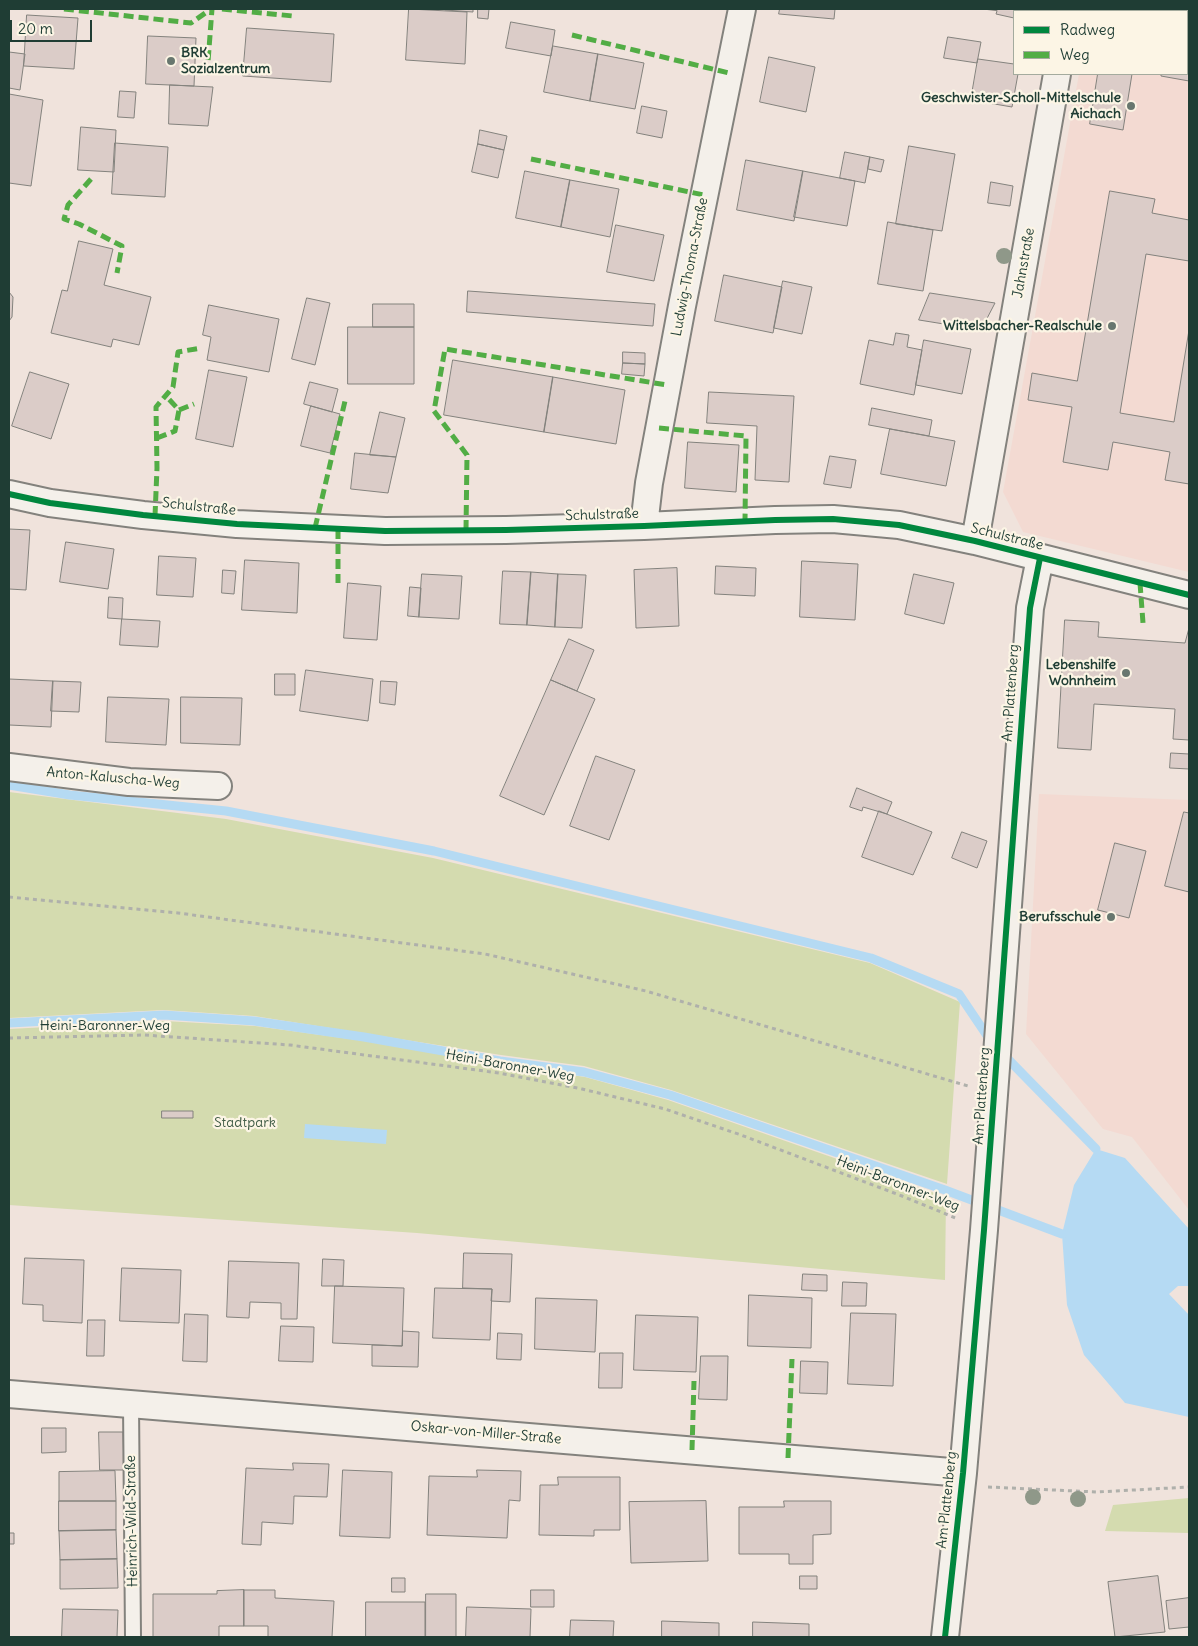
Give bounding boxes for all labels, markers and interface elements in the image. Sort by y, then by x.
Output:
scale bar [12,10,95,42]
legend [1013,10,1188,75]
text: 20 m [18,19,53,38]
text: Radweg [1060,20,1115,39]
place label: BRK Sozialzentrum [181,45,270,78]
text: Weg [1060,45,1090,64]
marker: BRK Sozialzentrum [165,55,177,67]
place label: Geschwister-Scholl-Mittelschule Aichach [921,90,1121,122]
marker: Geschwister-Scholl-Mittelschule Aichach [1125,100,1137,112]
street label: Ludwig-Thoma-Straße [668,196,712,338]
street label: Jahnstraße [1010,227,1038,299]
place label: Wittelsbacher-Realschule [943,318,1102,334]
marker: Wittelsbacher-Realschule [1106,320,1118,332]
street label: Schulstraße [161,495,237,519]
street label: Schulstraße [565,505,639,525]
street label: Schulstraße [969,520,1045,554]
street label: Am Plattenberg [999,644,1023,742]
place label: Lebenshilfe Wohnheim [1045,657,1116,690]
marker: Lebenshilfe Wohnheim [1120,667,1132,679]
street label: Anton-Kaluscha-Weg [46,764,180,792]
place label: Berufsschule [1019,909,1101,925]
marker: Berufsschule [1105,911,1117,923]
street label: Heini-Baronner-Weg [40,1018,170,1034]
street label: Heini-Baronner-Weg [444,1046,576,1086]
street label: Am Plattenberg [970,1047,994,1145]
park label: Stadtpark [214,1115,276,1131]
street label: Heini-Baronner-Weg [834,1153,962,1215]
street label: Oskar-von-Miller-Straße [410,1418,562,1448]
street label: Am Plattenberg [934,1451,960,1549]
street label: Heinrich-Wild-Straße [122,1455,142,1587]

